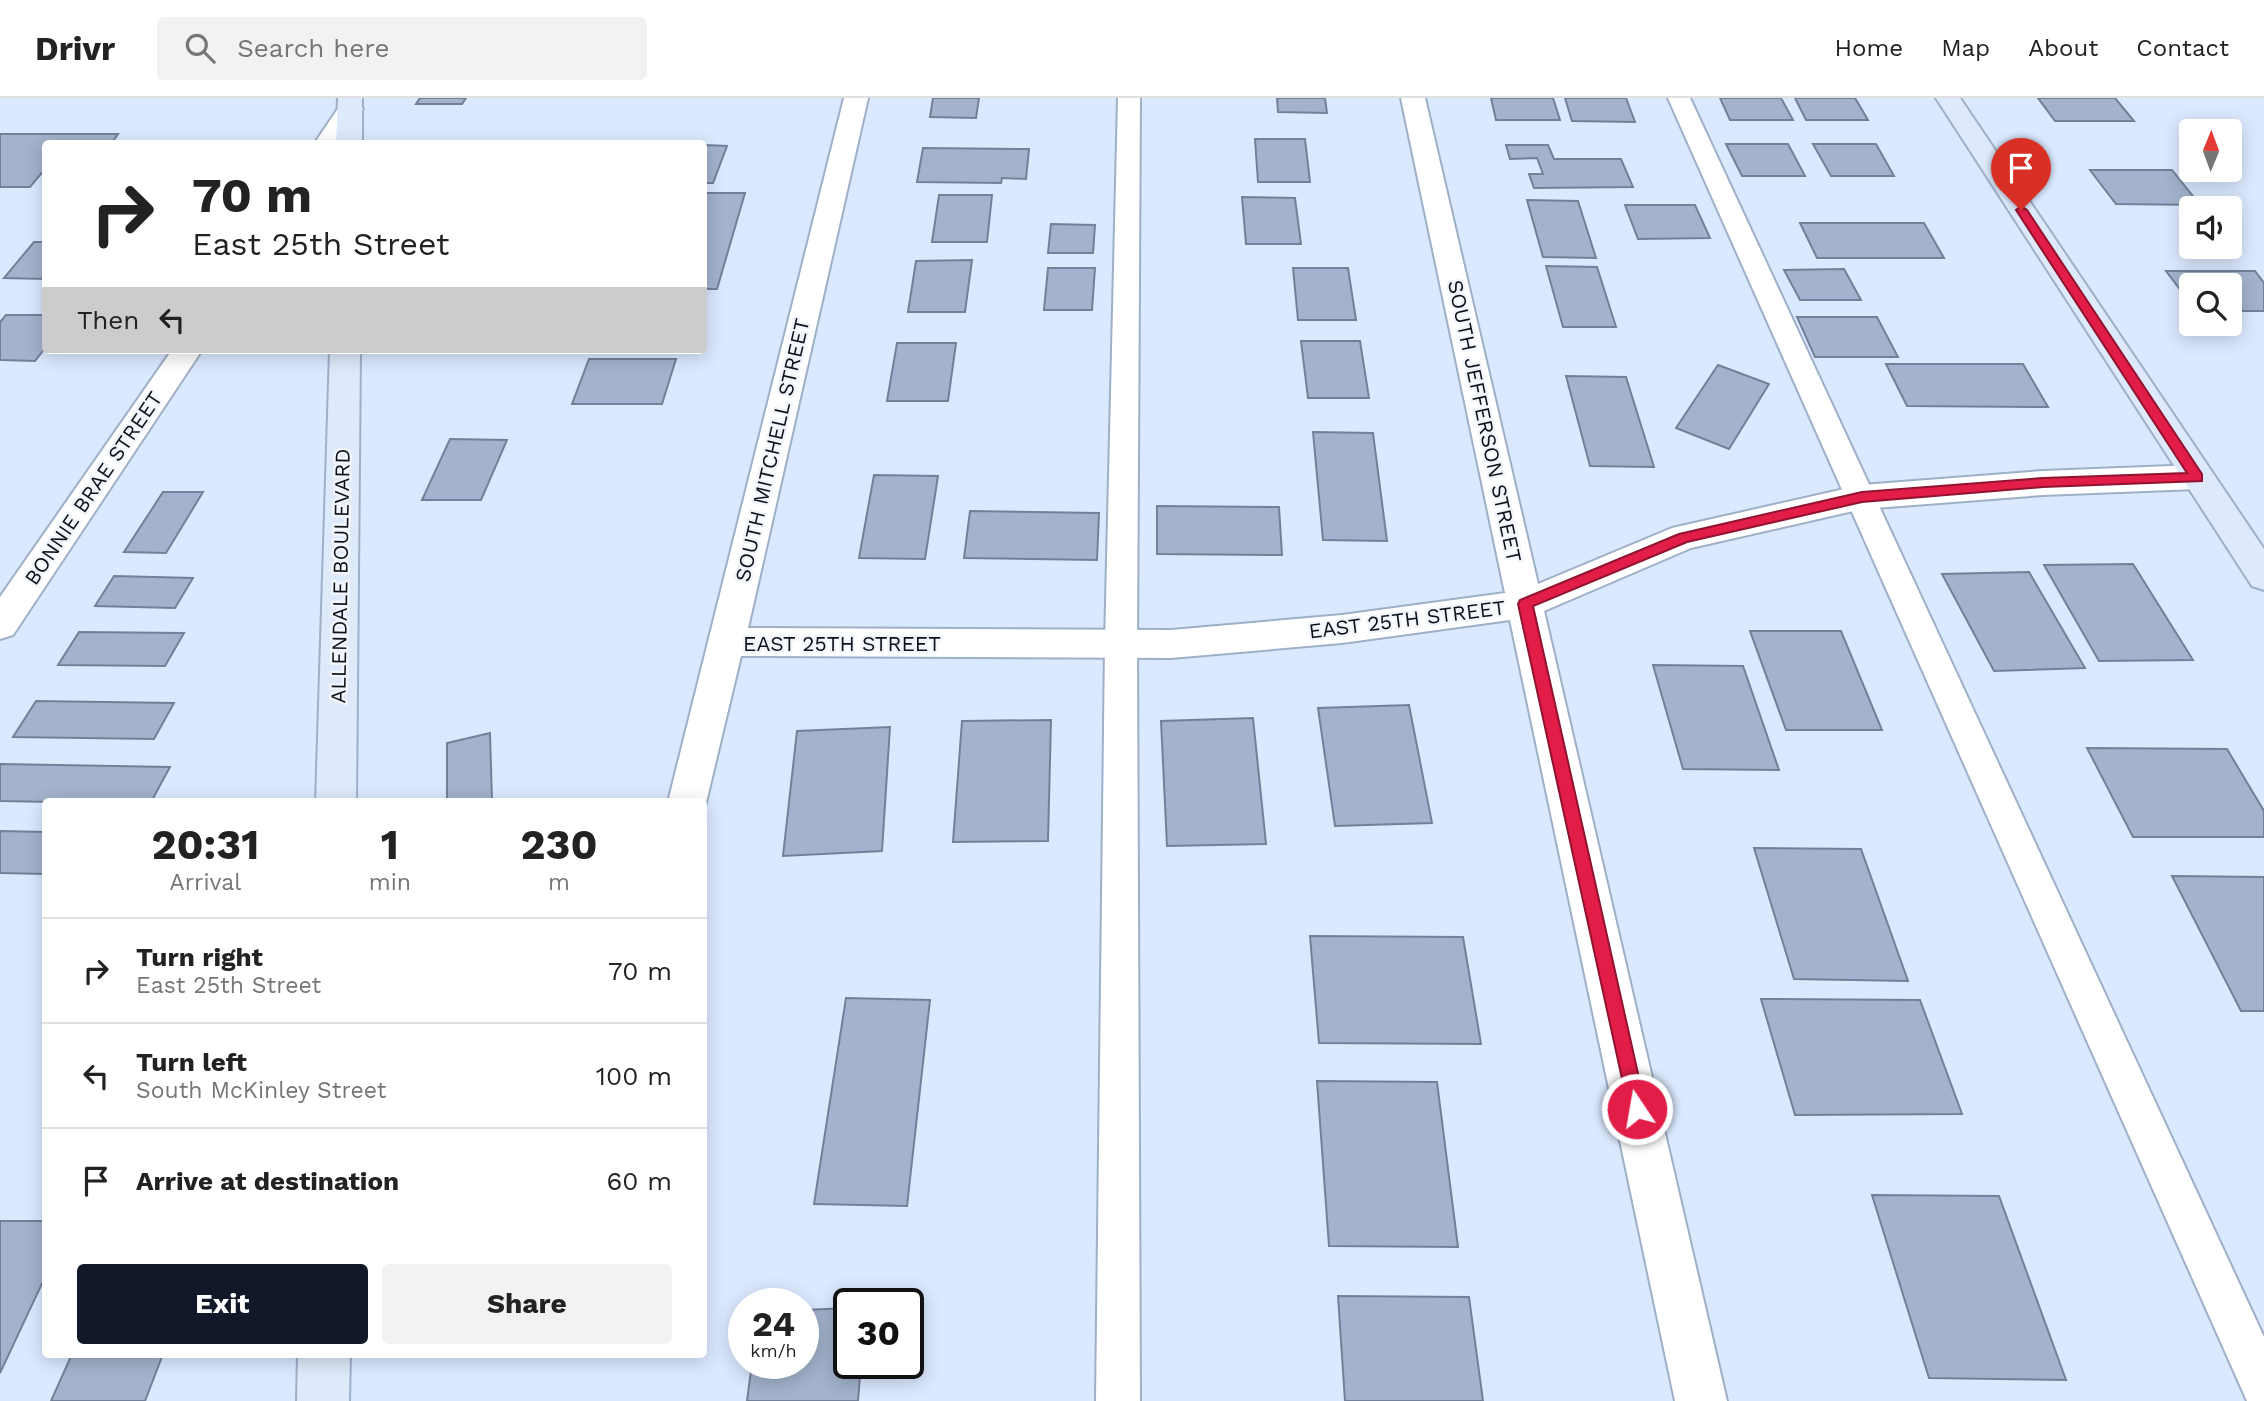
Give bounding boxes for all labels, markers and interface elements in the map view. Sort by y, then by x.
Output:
search box [157,17,647,80]
text: Drivr [35,29,115,68]
icon: search [181,29,219,67]
text: Search here [237,33,390,63]
text: Home [1835,34,1903,62]
text: Map [1941,34,1990,62]
text: About [2028,34,2098,62]
text: Contact [2136,34,2229,62]
north arrow [2179,119,2242,182]
map controls [2179,119,2242,336]
pin [1991,138,2051,210]
icon: arrive [2002,149,2040,187]
text: 70 m [192,166,312,224]
icon: right [77,168,168,259]
button: sound [2179,196,2242,259]
text: East 25th Street [192,225,449,263]
button: search [2179,273,2242,336]
street label: SOUTH JEFFERSON STREET [1443,278,1527,565]
icon: left [153,301,191,339]
text: Then [77,305,139,335]
street label: SOUTH MITCHELL STREET [730,316,815,584]
street label: BONNIE BRAE STREET [19,386,167,590]
street label: ALLENDALE BOULEVARD [325,448,355,704]
street label: EAST 25TH STREET [1307,594,1507,643]
street label: EAST 25TH STREET [743,631,941,656]
text: 20:31 [151,820,259,869]
text: 1 [381,820,399,869]
text: 230 [521,820,598,869]
text: Arrival [169,869,241,896]
text: min [369,869,411,896]
text: m [548,869,570,896]
text: Turn right [136,942,263,972]
icon: right [77,952,115,990]
text: 70 m [608,956,672,986]
text: East 25th Street [136,972,321,999]
text: Turn left [136,1047,247,1077]
icon: left [77,1057,115,1095]
text: 100 m [596,1061,672,1091]
position arrow [1600,1072,1674,1146]
text: South McKinley Street [136,1077,386,1104]
icon: arrive [77,1162,115,1200]
text: Arrive at destination [136,1166,399,1196]
text: 60 m [606,1166,672,1196]
button: Exit [77,1264,368,1344]
button: Share [382,1264,672,1344]
speed limit sign: 30 [833,1288,924,1379]
text: 24 [752,1303,795,1345]
text: km/h [750,1340,797,1361]

